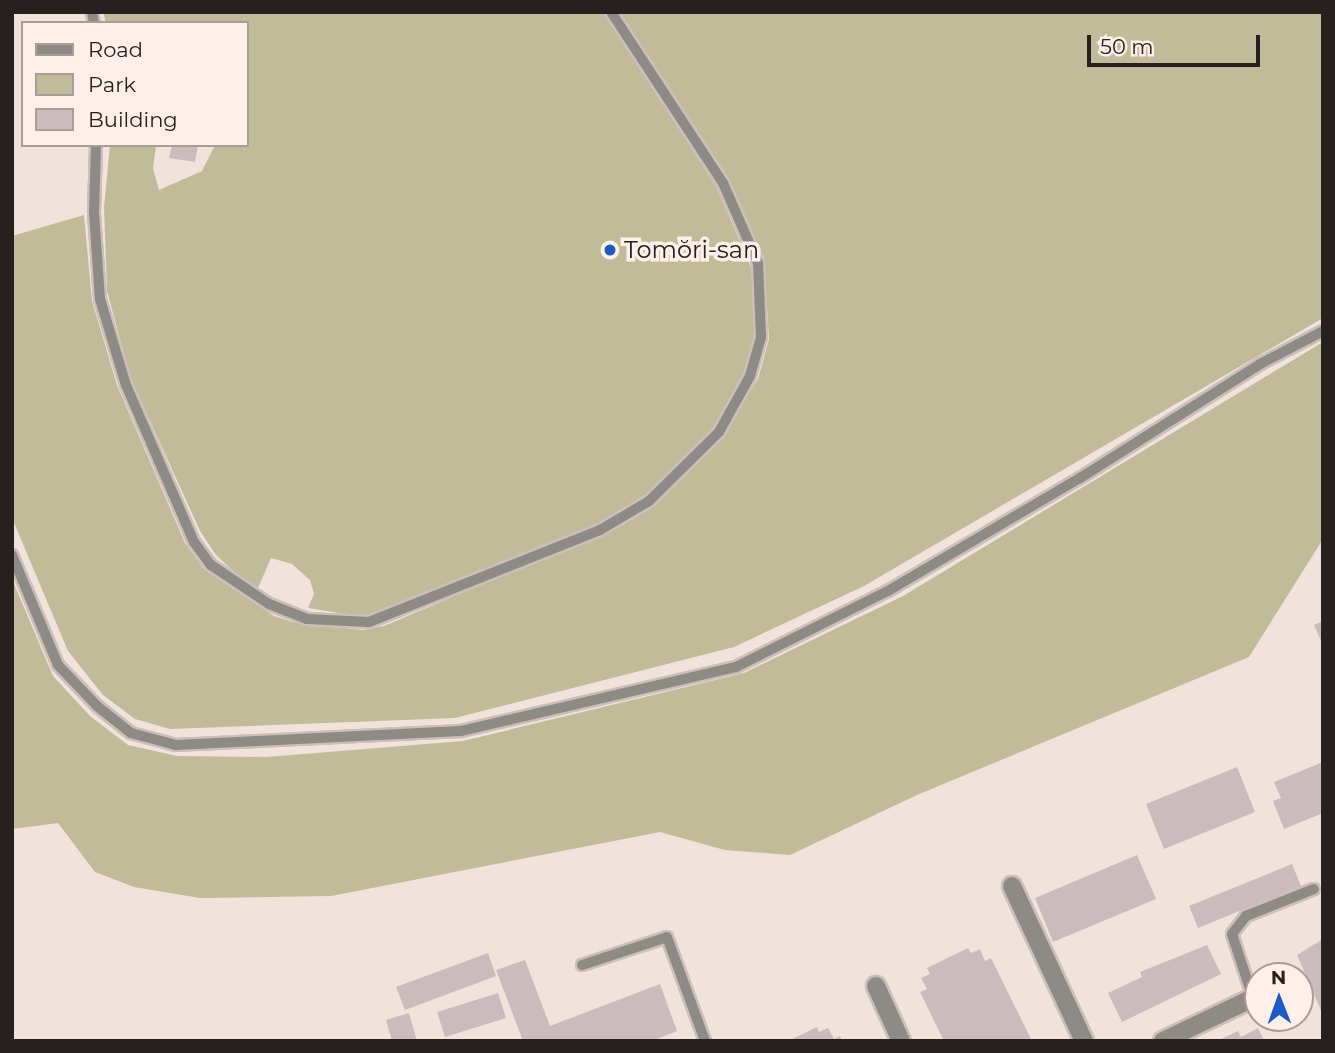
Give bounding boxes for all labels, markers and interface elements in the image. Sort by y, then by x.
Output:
legend [21,21,248,147]
scale bar [1090,21,1263,65]
text: 50 m [1100,34,1154,59]
text: Road [88,37,143,62]
text: Park [88,72,136,97]
text: Building [88,107,178,132]
place label: Tomŏri-san [624,236,759,264]
marker: Tomŏri-san [602,242,618,258]
north arrow [1244,962,1314,1032]
text: N [1271,966,1287,989]

